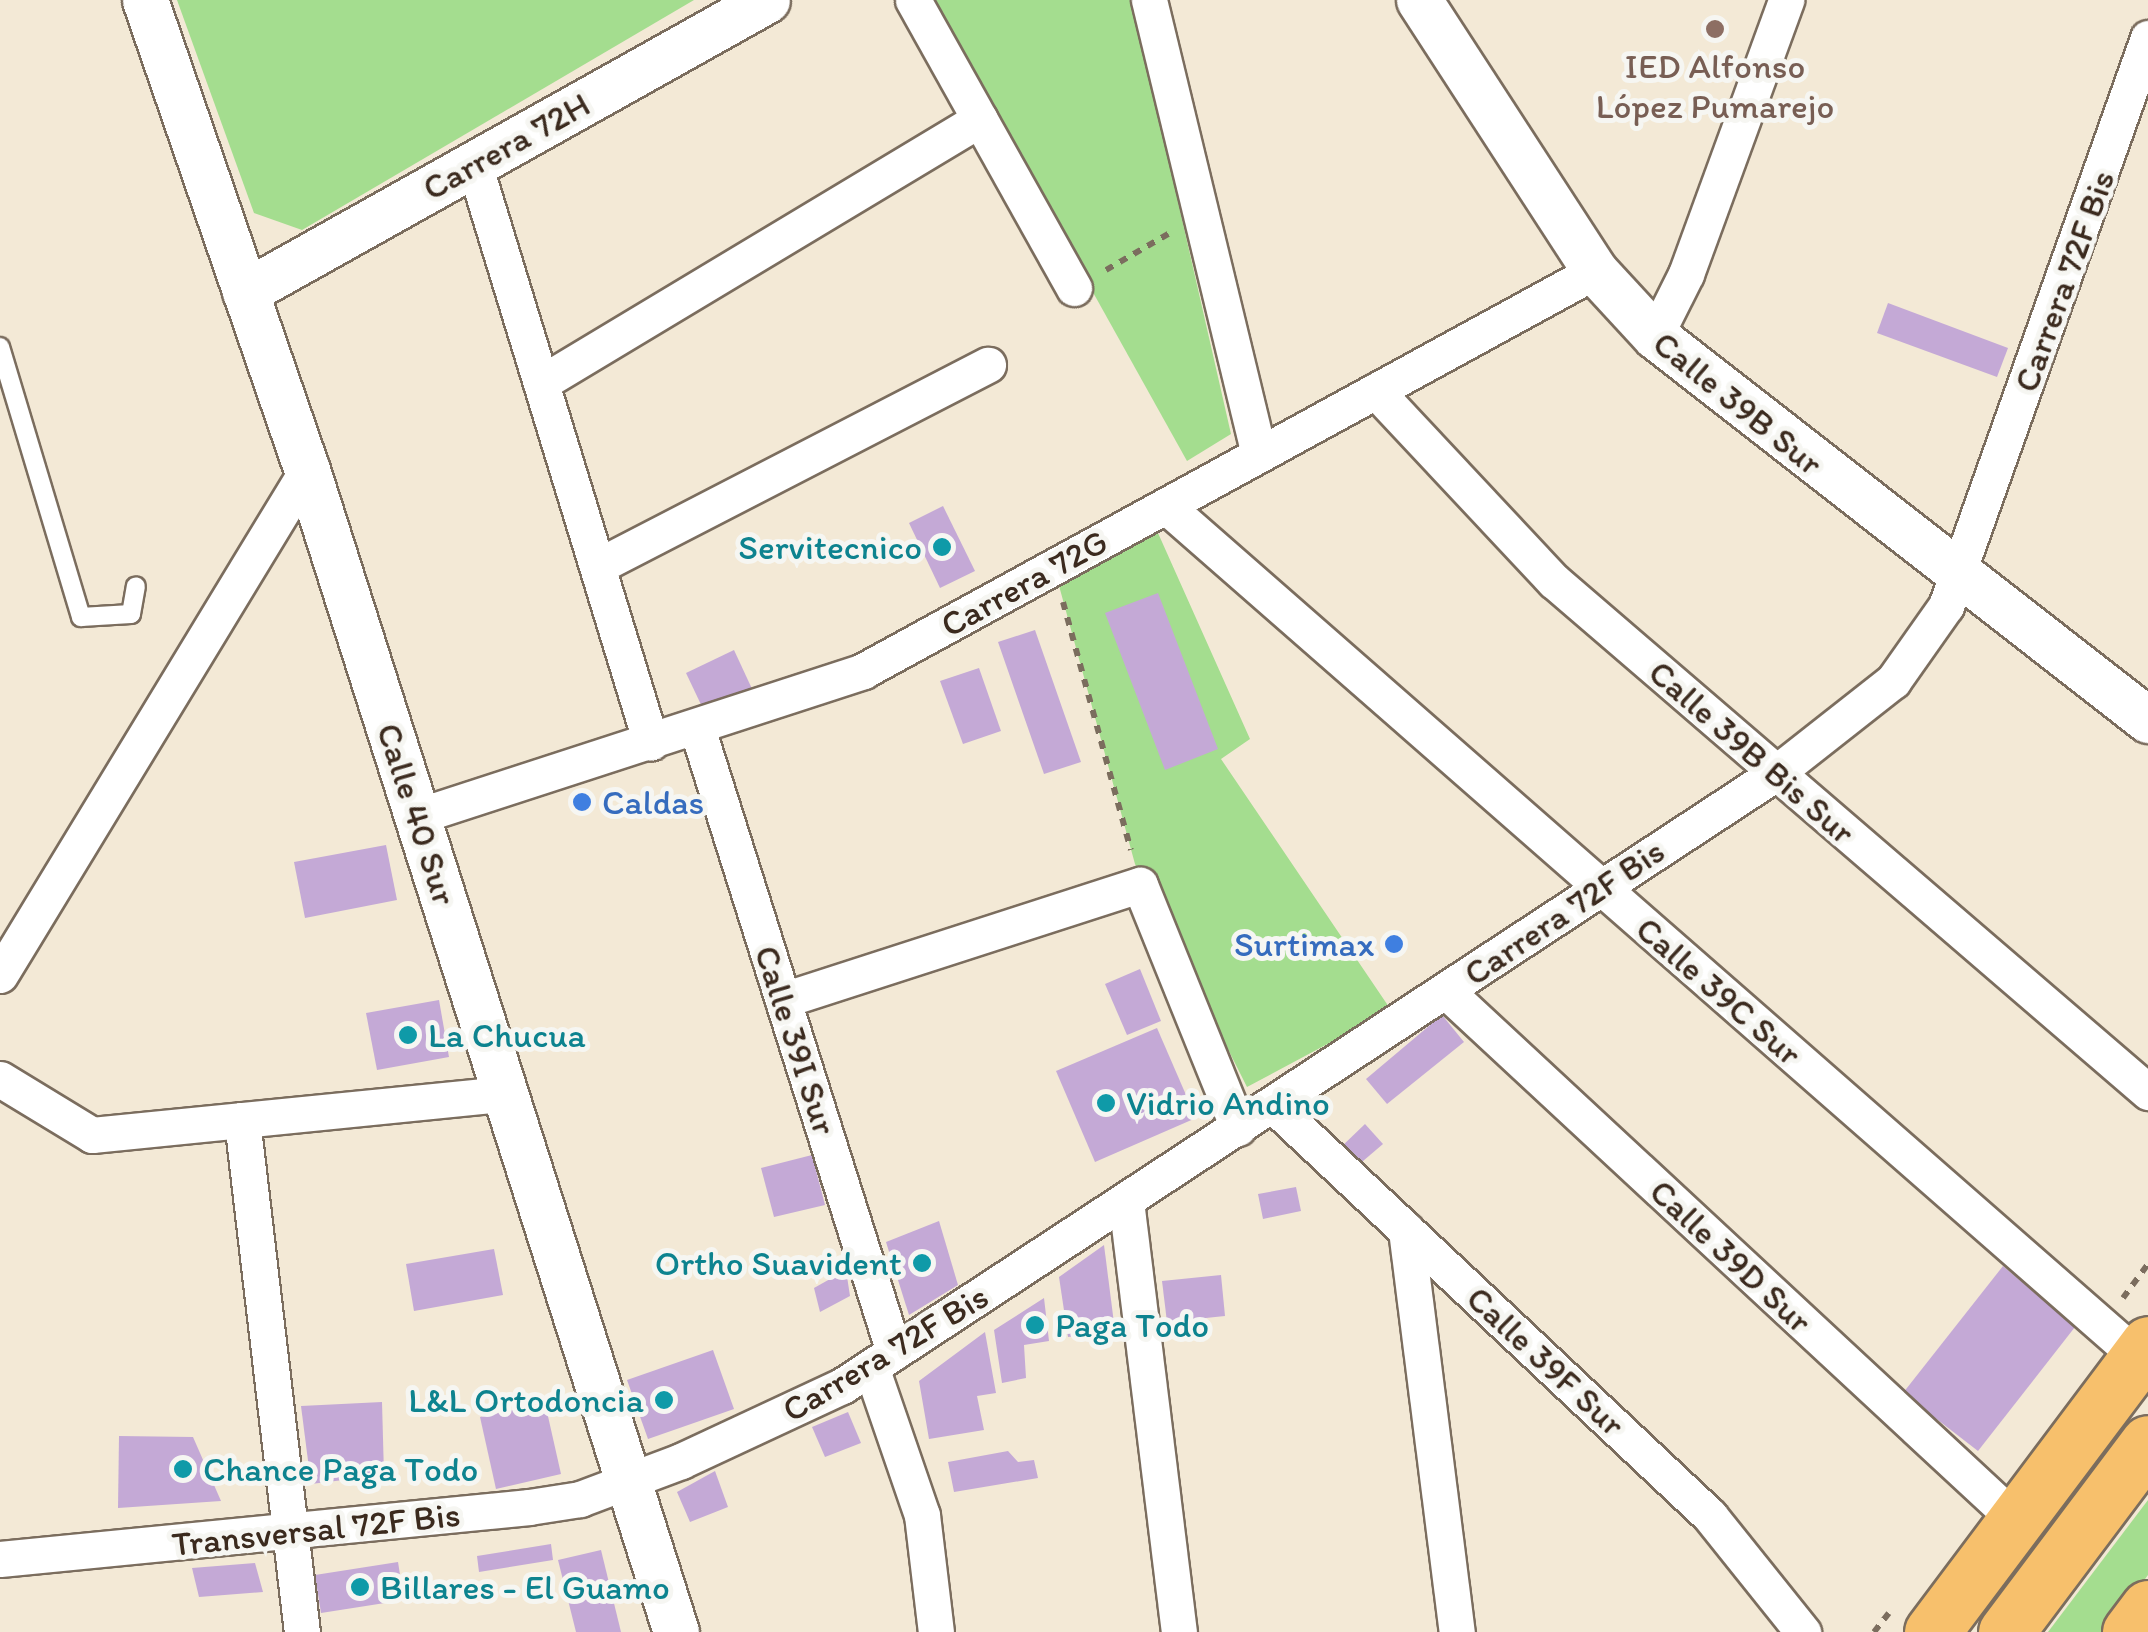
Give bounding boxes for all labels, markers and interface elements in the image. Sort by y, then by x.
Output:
marker: IED Alfonso López Pumarejo [1704,18,1726,40]
place label: IED Alfonso López Pumarejo [1596,45,1834,127]
street label: Carrera 72H [415,83,597,209]
street label: Carrera 72F Bis [2004,164,2124,398]
street label: Calle 39B Sur [1645,322,1831,484]
street label: Carrera 72G [933,520,1115,646]
place label: Servitecnico [738,526,922,568]
marker: Servitecnico [931,536,953,558]
street label: Calle 39B Bis Sur [1640,651,1864,853]
street label: Calle 40 Sur [368,718,466,910]
place label: Caldas [602,781,704,823]
marker: Caldas [571,791,593,813]
street label: Carrera 72F Bis [1456,829,1672,995]
street label: Calle 39C Sur [1628,908,1810,1074]
place label: Surtimax [1234,923,1374,965]
marker: Surtimax [1383,933,1405,955]
street label: Calle 39I Sur [746,940,846,1140]
place label: La Chucua [428,1014,586,1056]
marker: La Chucua [397,1024,419,1046]
place label: Vidrio Andino [1126,1082,1330,1124]
marker: Vidrio Andino [1095,1092,1117,1114]
street label: Calle 39D Sur [1641,1170,1821,1342]
place label: Ortho Suavident [655,1242,902,1284]
marker: Ortho Suavident [911,1252,933,1274]
street label: Carrera 72F Bis [774,1275,996,1431]
street label: Calle 39F Sur [1458,1277,1634,1445]
place label: Paga Todo [1055,1304,1206,1346]
marker: Paga Todo [1024,1314,1046,1336]
place label: L&L Ortodoncia [408,1379,644,1421]
marker: L&L Ortodoncia [653,1389,675,1411]
place label: Chance Paga Todo [203,1448,473,1490]
marker: Chance Paga Todo [172,1458,194,1480]
street label: Transversal 72F Bis [170,1493,462,1565]
place label: Billares - El Guamo [380,1566,670,1608]
marker: Billares - El Guamo [349,1576,371,1598]

